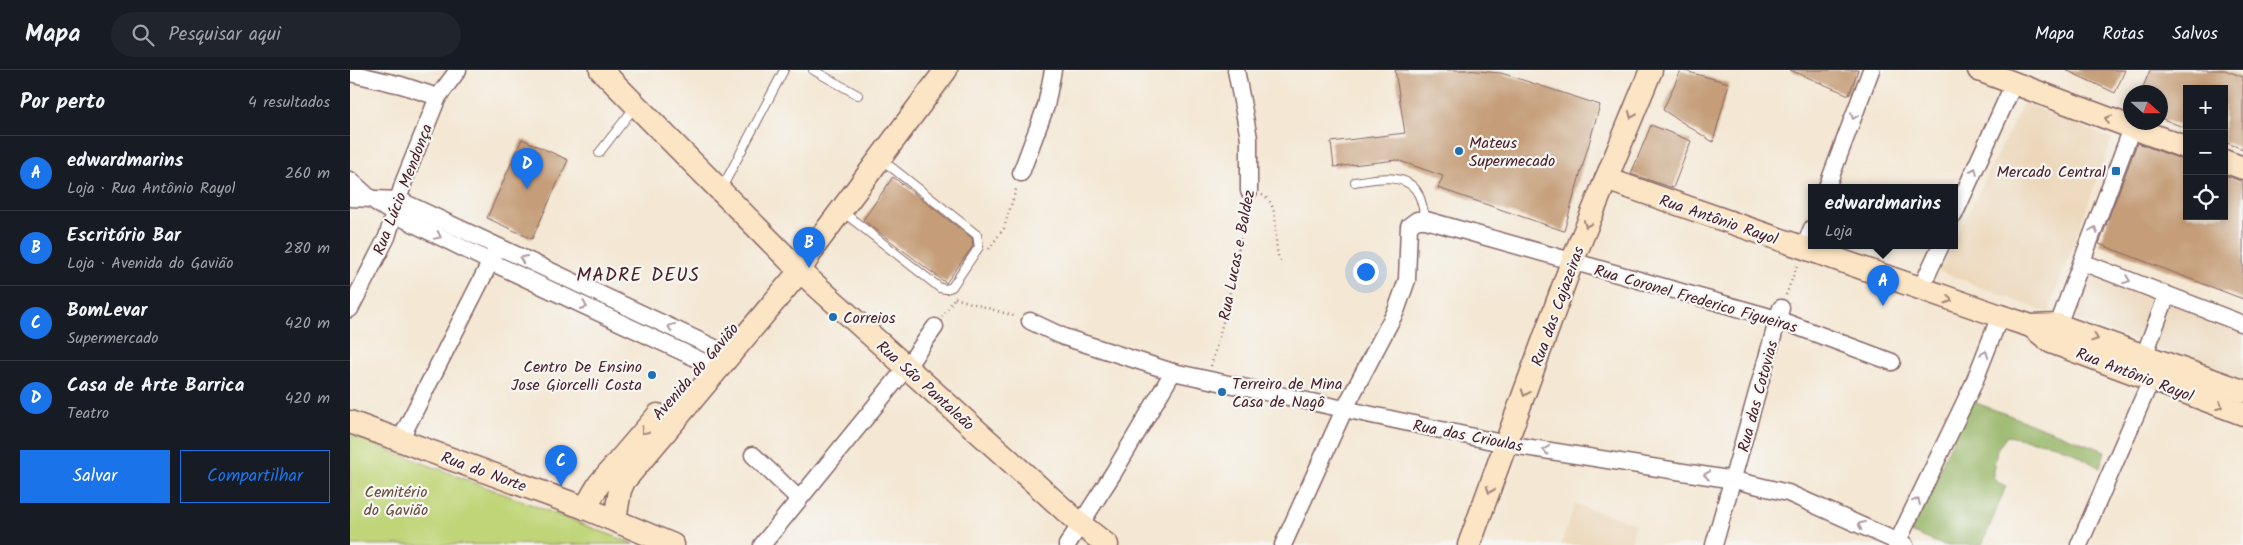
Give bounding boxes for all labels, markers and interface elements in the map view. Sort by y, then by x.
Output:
search box [111,12,461,57]
text: Mapa [25,15,81,54]
text: Pesquisar aqui [169,20,281,50]
text: Mapa [2035,20,2074,49]
text: Rotas [2102,20,2144,49]
text: Salvos [2172,20,2218,49]
icon: search [129,21,157,49]
north arrow [2123,85,2168,130]
map controls [2183,85,2228,220]
button: + [2183,85,2228,130]
text: Por perto [20,86,105,119]
text: 4 resultados [248,90,330,115]
one-way arrow [1628,110,1639,119]
one-way arrow [1850,111,1860,119]
one-way arrow [2104,115,2113,125]
street label: Rua Lúcio Mendonça [367,120,440,259]
button: − [2183,130,2228,175]
place label: Mateus Supermecado [1469,131,1555,174]
marker: Mateus Supermecado [1453,145,1465,157]
text: edwardmarins [67,146,183,176]
pin: D [511,148,543,189]
place label: Mercado Central [1996,160,2106,185]
text: A [31,161,41,186]
text: 260 m [285,161,330,186]
marker: Mercado Central [2110,165,2122,177]
one-way arrow [1968,167,1979,176]
button: locate [2183,175,2228,220]
text: Loja · Rua Antônio Rayol [67,176,235,201]
popup [1808,184,1958,249]
street label: Rua Lucas e Baldez [1213,188,1262,323]
street label: Rua Antônio Rayol [1656,188,1781,252]
text: edwardmarins [1825,189,1941,219]
text: Loja [1825,219,1852,244]
one-way arrow [1583,220,1593,228]
text: Escritório Bar [67,221,181,251]
pin: B [793,227,825,268]
one-way arrow [2088,227,2098,235]
one-way arrow [433,230,442,240]
text: B [31,236,41,261]
text: 280 m [284,236,330,261]
street label: Rua das Cajazeiras [1525,243,1592,370]
text: Loja · Avenida do Gavião [67,251,233,276]
one-way arrow [519,255,528,265]
street label: Rua Coronel Frederico Figueiras [1591,258,1800,341]
your location [1353,259,1379,285]
district label: MADRE DEUS [576,261,700,291]
pin: A [1867,265,1899,306]
one-way arrow [2122,274,2131,284]
one-way arrow [1944,294,1953,304]
text: BomLevar [67,296,147,326]
one-way arrow [579,300,588,310]
place label: Correios [843,306,896,331]
text: C [31,311,41,336]
text: 420 m [285,311,330,336]
marker: Correios [827,311,839,323]
street label: Avenida do Gavião [647,318,746,426]
one-way arrow [667,323,676,334]
text: Supermercado [67,326,158,351]
one-way arrow [2091,333,2099,343]
street label: Rua São Pantaleão [870,335,980,437]
street label: Rua das Cotovias [1732,338,1785,455]
street label: Rua Antônio Rayol [2072,341,2197,409]
one-way arrow [1979,350,1989,358]
place label: Centro De Ensino Jose Giorcelli Costa [511,355,642,398]
marker: Centro De Ensino Jose Giorcelli Costa [646,369,658,381]
text: Casa de Arte Barrica [67,371,244,401]
place label: Terreiro de Mina Casa de Nagô [1232,372,1342,415]
text: D [31,386,41,411]
text: 420 m [285,386,330,411]
marker: Terreiro de Mina Casa de Nagô [1216,386,1228,398]
one-way arrow [1521,388,1531,397]
one-way arrow [2216,400,2224,410]
text: Teatro [67,401,109,426]
street label: Rua das Crioulas [1411,414,1525,459]
one-way arrow [641,425,650,434]
street label: Rua do Norte [437,445,530,499]
pin: C [545,445,577,486]
one-way arrow [1542,446,1551,456]
button: Salvar [20,450,170,503]
button: Compartilhar [180,450,330,503]
one-way arrow [1703,471,1711,481]
park label: Cemitério do Gavião [364,480,428,523]
one-way arrow [1486,485,1496,493]
one-way arrow [1911,497,1921,506]
one-way arrow [1857,520,1866,531]

